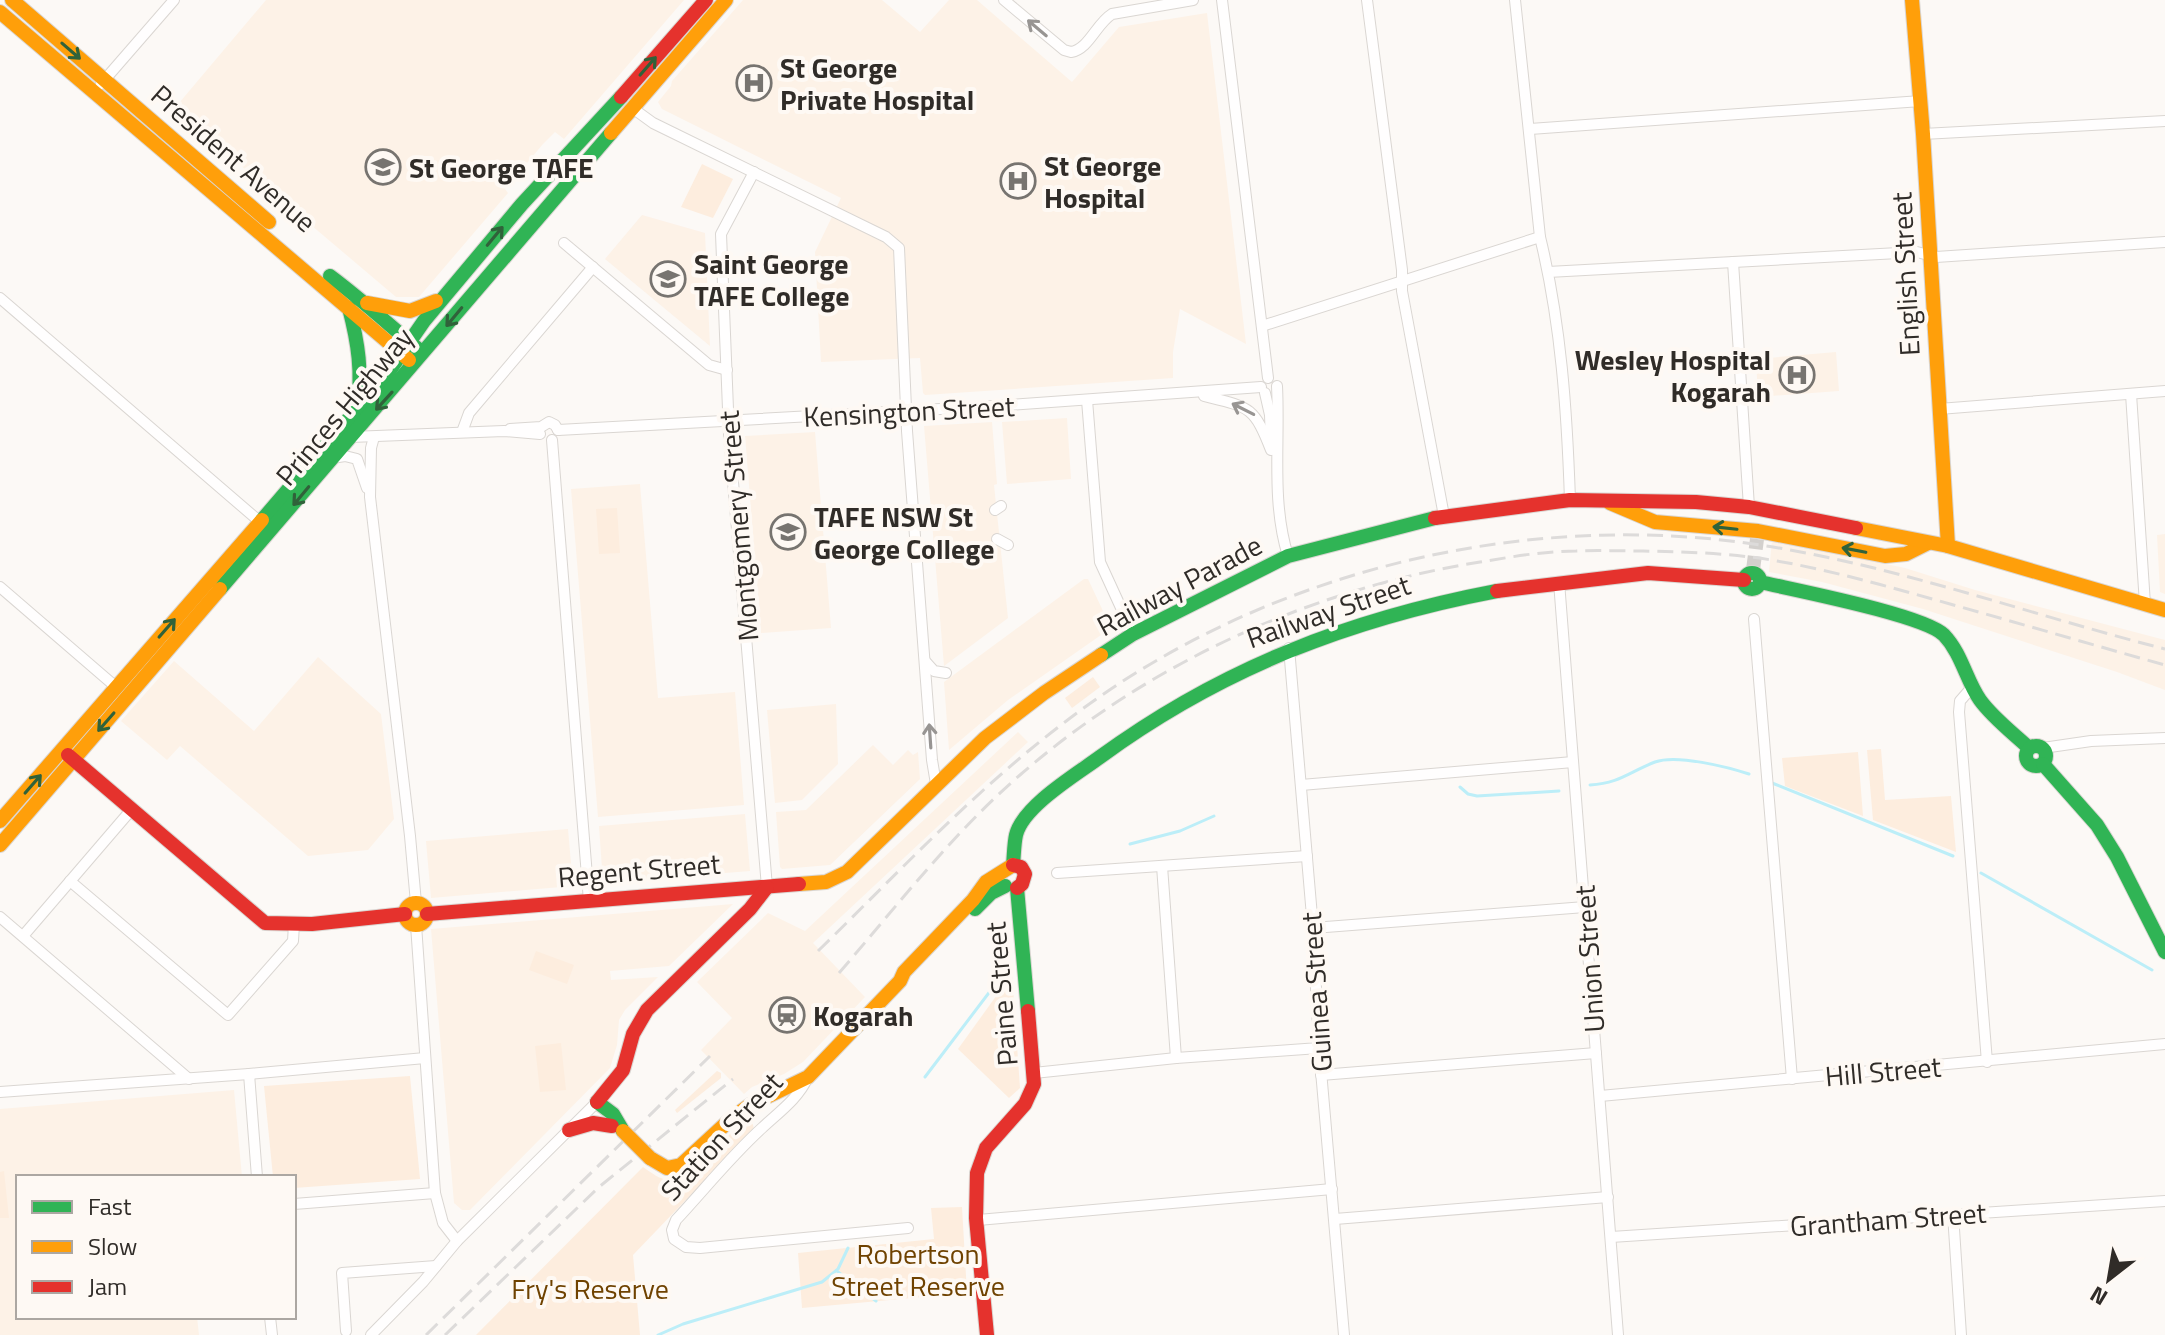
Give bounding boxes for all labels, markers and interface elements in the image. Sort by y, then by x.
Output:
one-way arrow [1026,19,1047,37]
one-way arrow [60,42,80,60]
place label: St George Private Hospital [780,46,974,121]
one-way arrow [639,56,657,76]
hospital icon: St George Private Hospital [735,64,773,102]
street label: President Avenue [142,74,326,242]
place label: St George Hospital [1044,144,1161,219]
place label: St George TAFE [409,146,593,189]
school or university icon: St George TAFE [364,148,402,186]
hospital icon: St George Hospital [999,162,1037,200]
street label: English Street [1879,191,1931,357]
one-way arrow [486,226,504,246]
place label: Saint George TAFE College [694,242,850,317]
school or university icon: Saint George TAFE College [649,260,687,298]
one-way arrow [445,306,463,326]
street label: Princes Highway [265,317,423,495]
place label: Wesley Hospital Kogarah [1575,338,1771,413]
hospital icon: Wesley Hospital Kogarah [1778,356,1816,394]
street label: Kensington Street [802,384,1016,438]
one-way arrow [375,391,393,411]
one-way arrow [1232,400,1255,416]
street label: Montgomery Street [706,409,769,643]
one-way arrow [292,485,310,506]
place label: TAFE NSW St George College [814,495,995,570]
school or university icon: TAFE NSW St George College [769,513,807,551]
one-way arrow [1712,521,1739,536]
street label: Railway Parade [1089,523,1269,647]
one-way arrow [1841,541,1867,556]
street label: Railway Street [1240,563,1416,659]
one-way arrow [158,618,176,638]
one-way arrow [97,712,115,732]
one-way arrow [922,723,937,750]
one-way arrow [24,774,42,794]
street label: Regent Street [556,841,722,899]
street label: Union Street [1562,884,1616,1034]
street label: Guinea Street [1289,911,1343,1073]
street label: Paine Street [973,920,1029,1068]
place label: Kogarah [813,994,914,1037]
station icon: Kogarah [768,996,806,1034]
street label: Hill Street [1823,1044,1943,1097]
street label: Station Street [650,1062,792,1210]
legend [16,1175,296,1319]
text: Fast [88,1188,132,1224]
street label: Grantham Street [1788,1191,1988,1247]
text: Slow [88,1228,137,1264]
park label: Robertson Street Reserve [831,1232,1005,1307]
north arrow [2069,1239,2149,1319]
park label: Fry's Reserve [511,1267,669,1310]
text: Jam [88,1268,127,1304]
text: N [2083,1278,2114,1315]

